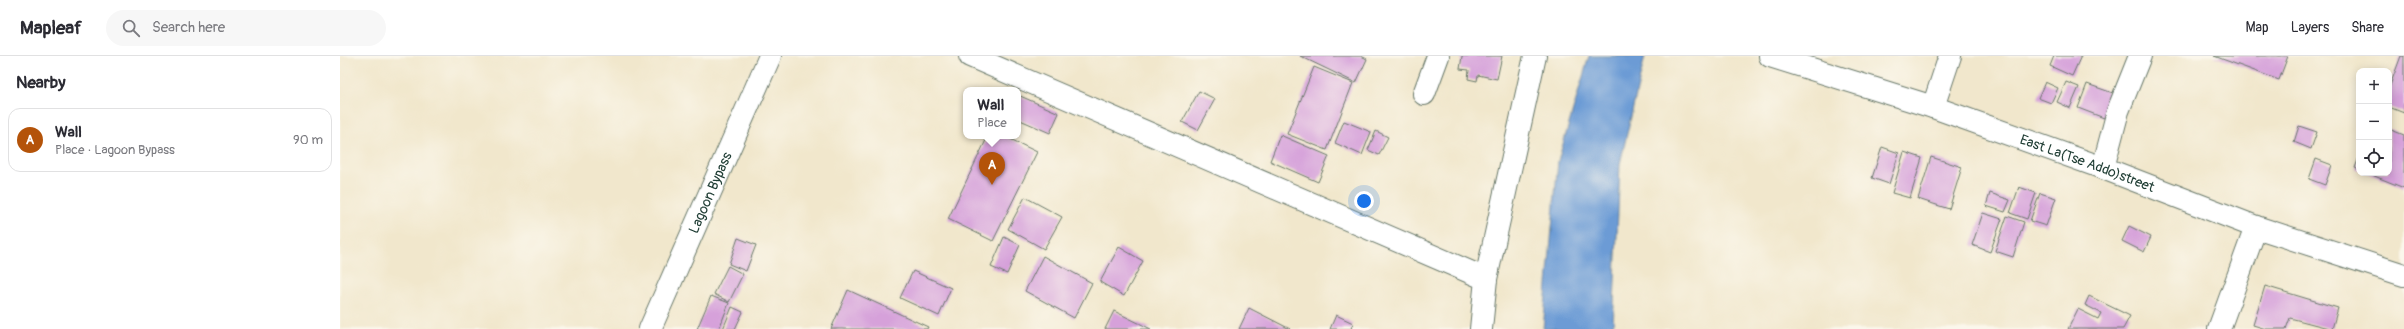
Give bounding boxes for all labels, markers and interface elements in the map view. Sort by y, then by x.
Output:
search box [106,10,386,46]
text: Mapleaf [20,16,82,40]
icon: search [120,17,142,39]
text: Search here [152,18,225,37]
text: Map [2246,19,2269,36]
text: Layers [2291,19,2329,36]
text: Share [2351,19,2384,36]
map controls [2356,68,2392,176]
button: + [2356,68,2392,104]
text: Nearby [16,72,65,93]
popup [963,87,1021,139]
text: Wall [977,96,1004,115]
button: − [2356,104,2392,140]
text: Place [977,115,1007,131]
text: Wall [55,123,82,142]
street label: East La(Tse Addo)street [2018,130,2157,196]
text: A [26,132,34,148]
text: 90 m [293,132,323,148]
button: locate [2356,140,2392,176]
text: Place · Lagoon Bypass [55,142,175,158]
street label: Lagoon Bypass [685,149,736,236]
pin: A [979,152,1005,185]
your location [1354,191,1374,211]

